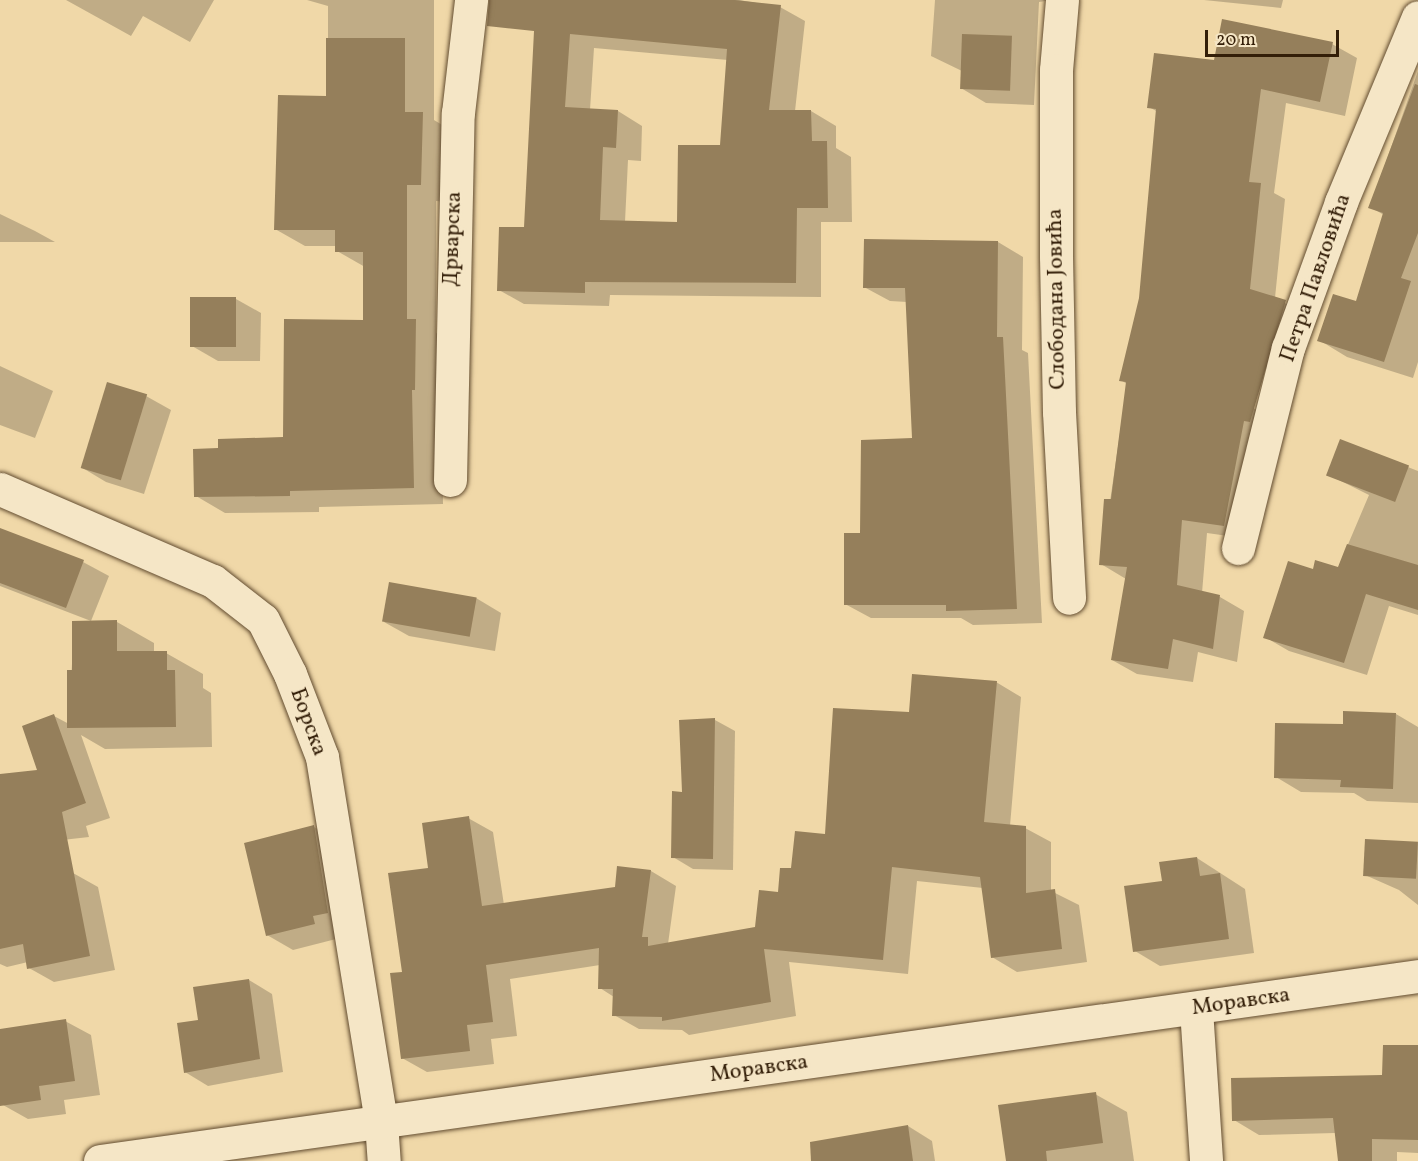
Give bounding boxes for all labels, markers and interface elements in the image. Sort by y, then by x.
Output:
scale bar [1208,18,1342,56]
text: 20 m [1216,28,1256,53]
street label: Петра Павловића [1275,190,1357,366]
street label: Дрварска [438,191,468,287]
street label: Слободана Јовића [1042,208,1072,390]
street label: Борска [284,684,332,760]
street label: Моравска [1190,982,1292,1022]
street label: Моравска [708,1049,810,1089]

